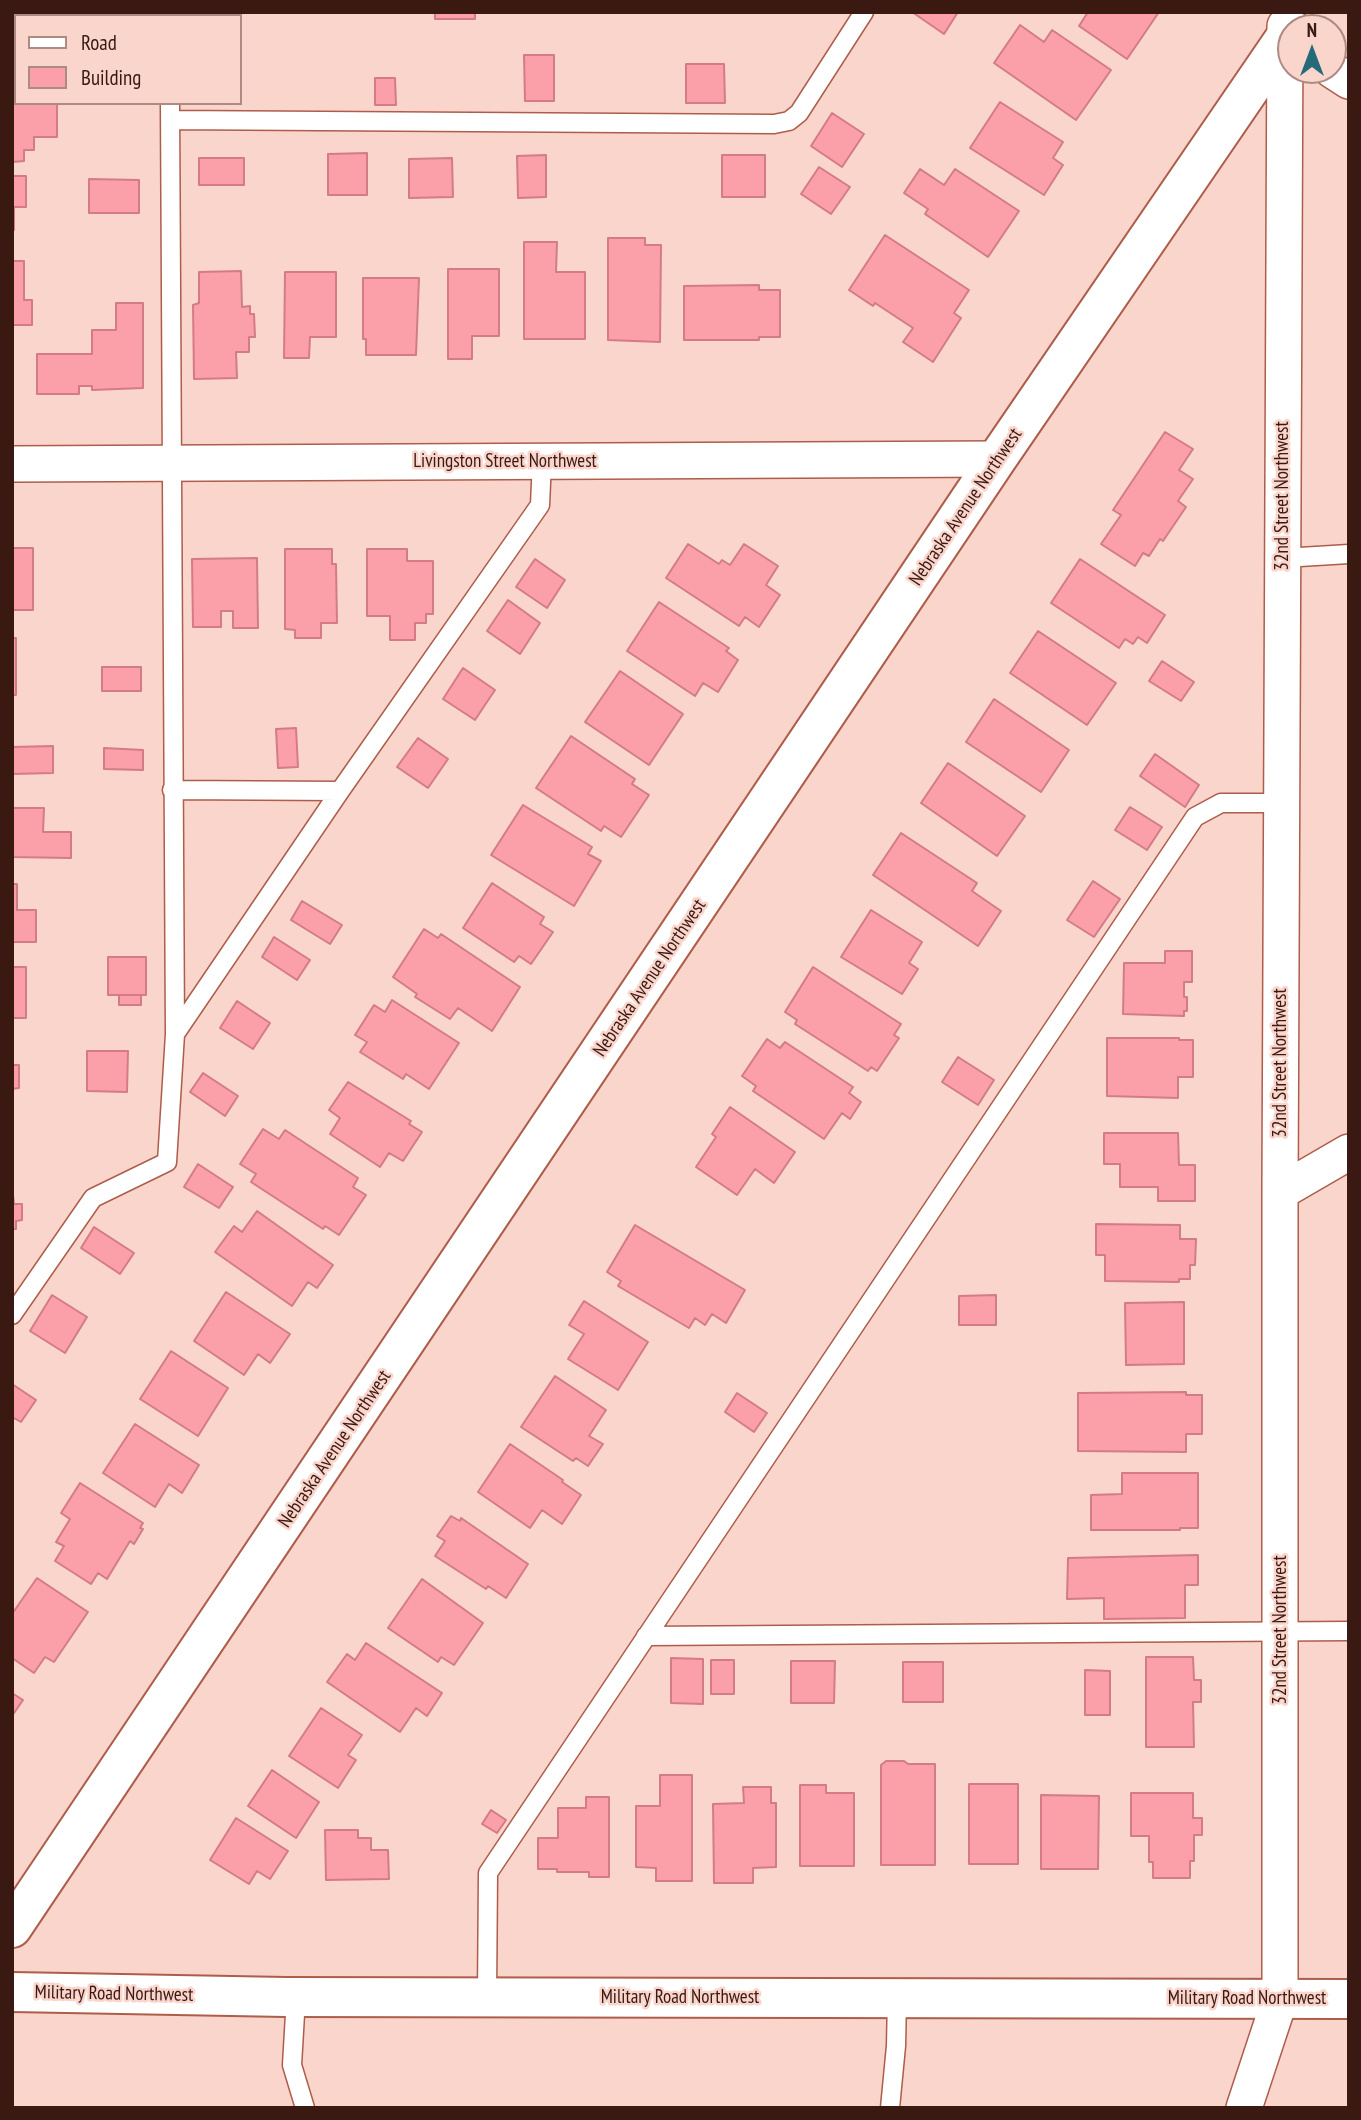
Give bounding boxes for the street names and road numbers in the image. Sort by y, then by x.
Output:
street label: 32nd Street Northwest [1272,421,1294,571]
street label: Nebraska Avenue Northwest [905,424,1027,590]
street label: Livingston Street Northwest [413,451,597,473]
street label: Nebraska Avenue Northwest [589,895,711,1061]
street label: 32nd Street Northwest [1270,988,1292,1138]
street label: Nebraska Avenue Northwest [274,1366,396,1532]
street label: 32nd Street Northwest [1270,1555,1292,1705]
street label: Military Road Northwest [34,1981,194,2007]
street label: Military Road Northwest [601,1987,759,2009]
street label: Military Road Northwest [1168,1988,1326,2010]

